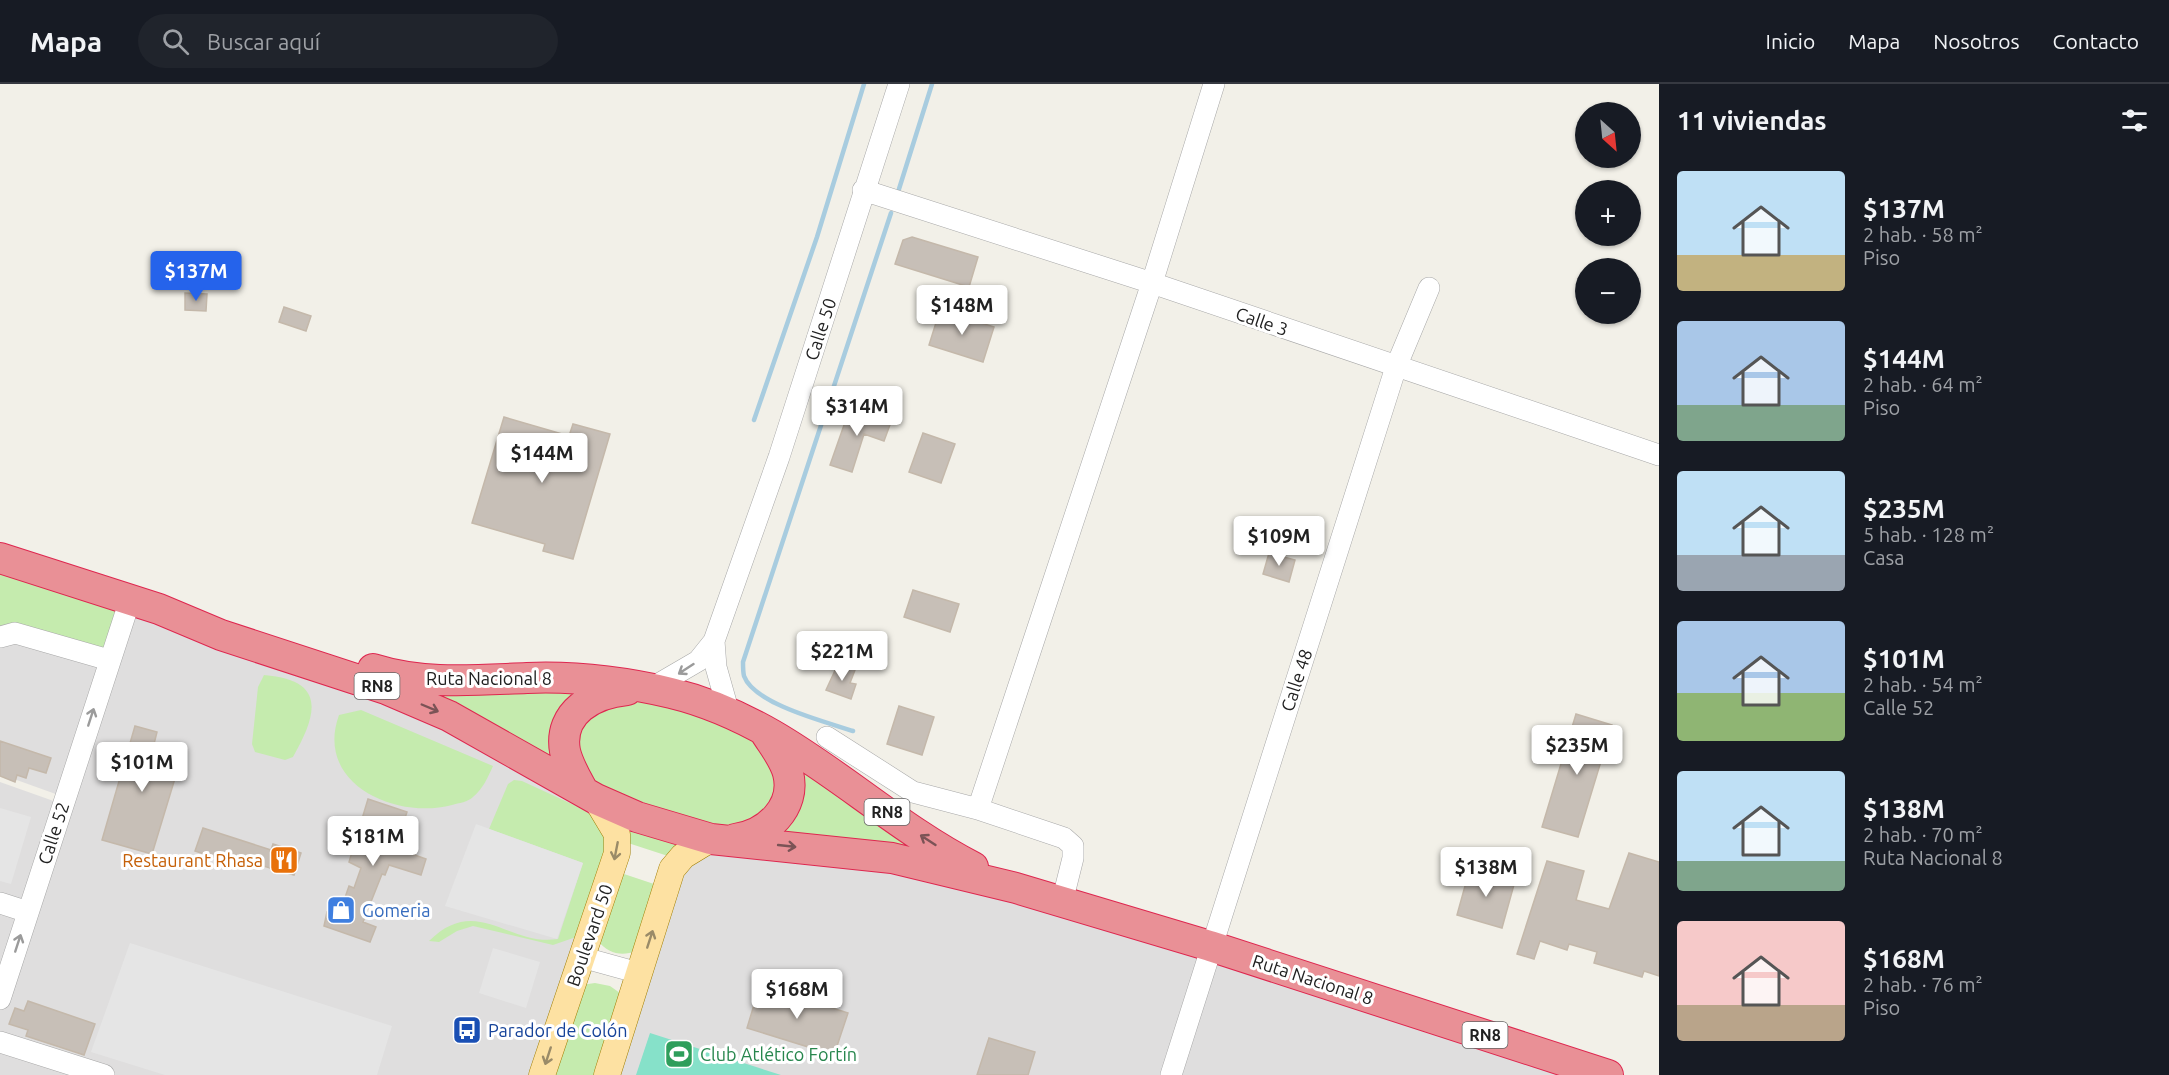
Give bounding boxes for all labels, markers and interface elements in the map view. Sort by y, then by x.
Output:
search box [138,14,558,68]
icon: search [159,25,192,58]
text: Mapa [30,26,102,57]
text: Buscar aquí [207,29,320,54]
text: Inicio [1766,29,1815,53]
text: Mapa [1848,29,1900,53]
text: Nosotros [1933,29,2020,53]
text: Contacto [2053,29,2139,53]
north arrow [1575,102,1641,168]
map controls [1575,102,1641,324]
icon: filters [2118,104,2151,137]
text: 11 viviendas [1677,106,1827,135]
button: + [1575,180,1641,246]
text: $137M [1863,194,1945,223]
icon: home [1725,195,1797,267]
text: 2 hab. · 58 m² [1863,223,1983,246]
text: Piso [1863,246,1900,269]
pin: $137M [154,251,238,302]
button: − [1575,258,1641,324]
text: $137M [165,259,227,282]
pin: $148M [920,285,1004,336]
text: $148M [931,293,993,316]
street label: Calle 50 [801,295,839,363]
street label: Calle 3 [1233,303,1291,339]
text: $144M [1863,344,1945,373]
icon: home [1725,345,1797,417]
text: 2 hab. · 64 m² [1863,373,1983,396]
pin: $314M [815,386,899,437]
text: $314M [826,394,888,417]
text: Piso [1863,396,1900,419]
pin: $144M [500,433,584,484]
text: $144M [511,441,573,464]
text: $235M [1863,494,1945,523]
icon: home [1725,495,1797,567]
pin: $109M [1237,516,1321,567]
text: 5 hab. · 128 m² [1863,523,1994,546]
text: $109M [1248,524,1310,547]
text: Casa [1863,546,1905,569]
pin: $221M [800,631,884,682]
text: $221M [811,639,873,662]
text: $101M [1863,644,1945,673]
icon: home [1725,645,1797,717]
street label: Calle 48 [1277,646,1315,714]
one-way arrow [678,663,695,675]
street label: Ruta Nacional 8 [426,668,552,688]
road number: RN8 [354,673,400,699]
text: 2 hab. · 54 m² [1863,673,1983,696]
text: Calle 52 [1863,696,1934,719]
one-way arrow [421,703,439,715]
one-way arrow [86,708,97,727]
pin: $235M [1535,725,1619,776]
text: $235M [1546,733,1608,756]
pin: $101M [100,742,184,793]
text: $101M [111,750,173,773]
text: $138M [1863,794,1945,823]
icon: home [1725,795,1797,867]
street label: Calle 52 [34,799,72,867]
road number: RN8 [864,799,910,825]
pin: $181M [331,816,415,867]
text: 2 hab. · 70 m² [1863,823,1983,846]
text: $181M [342,824,404,847]
one-way arrow [920,834,937,846]
one-way arrow [610,841,621,861]
one-way arrow [777,841,797,852]
restaurant icon: Restaurant Rhasa [268,844,300,876]
text: Ruta Nacional 8 [1863,846,2003,869]
pin: $138M [1444,847,1528,898]
place label: Restaurant Rhasa [122,850,263,870]
text: $138M [1455,855,1517,878]
street label: Boulevard 50 [562,881,616,989]
shop icon: Gomeria [325,894,357,926]
place label: Gomeria [362,900,430,920]
one-way arrow [645,930,656,949]
one-way arrow [13,934,24,953]
text: $168M [1863,944,1945,973]
icon: home [1725,945,1797,1017]
street label: Ruta Nacional 8 [1250,950,1376,1008]
pin: $168M [755,969,839,1020]
text: 2 hab. · 76 m² [1863,973,1983,996]
text: $168M [766,977,828,1000]
text: Piso [1863,996,1900,1019]
bus stop icon: Parador de Colón [451,1014,483,1046]
place label: Parador de Colón [488,1020,628,1040]
road number: RN8 [1462,1022,1508,1048]
sports icon: Club Atlético Fortín [663,1038,695,1070]
place label: Club Atlético Fortín [700,1044,857,1064]
one-way arrow [542,1046,553,1065]

